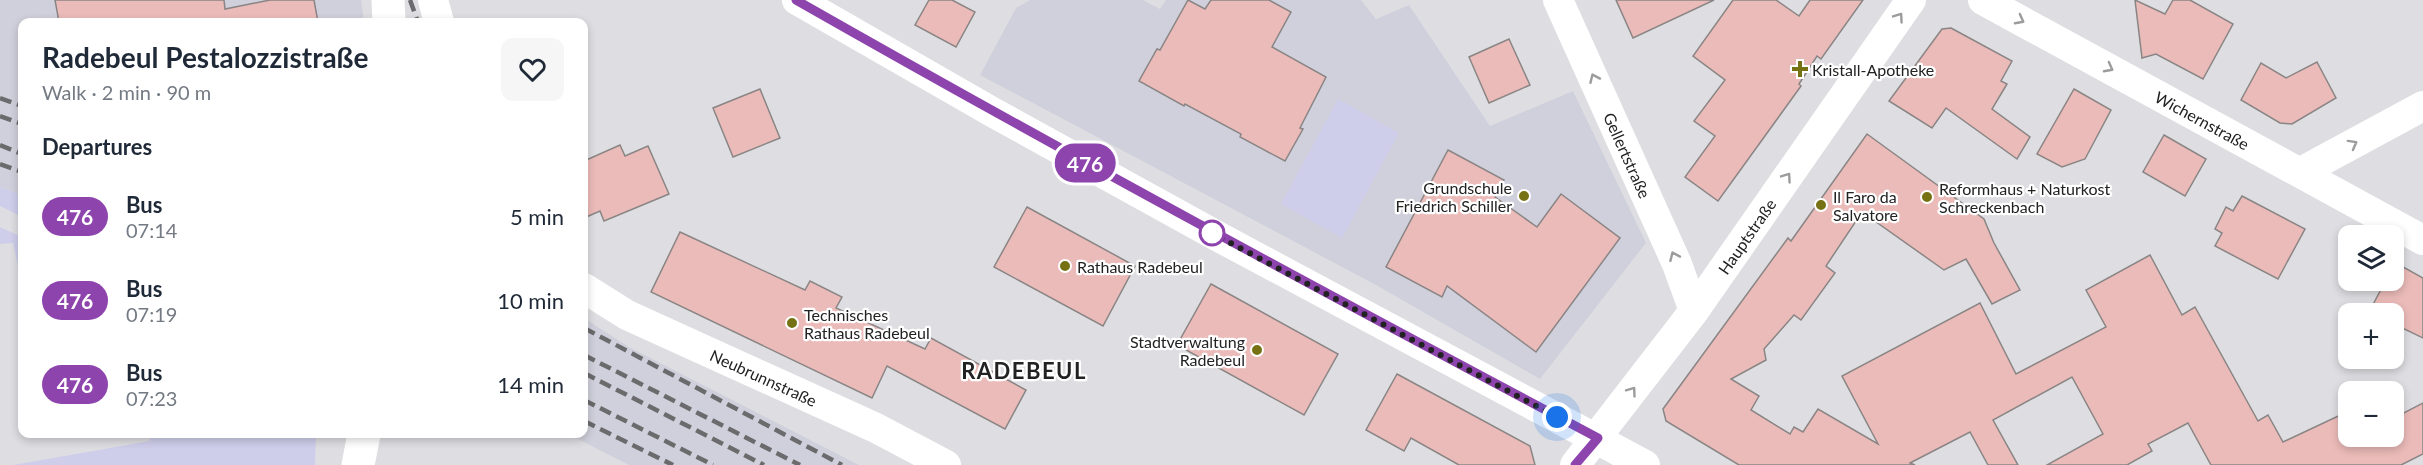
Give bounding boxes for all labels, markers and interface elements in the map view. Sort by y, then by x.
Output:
one-way arrow [1892,13,1903,24]
one-way arrow [2014,13,2024,24]
button: heart [501,38,564,101]
text: Radebeul Pestalozzistraße [42,40,368,74]
place label: Kristall-Apotheke [1812,60,1934,79]
one-way arrow [2103,61,2113,72]
marker: Kristall-Apotheke [1793,62,1807,76]
one-way arrow [1589,74,1601,85]
text: Walk · 2 min · 90 m [42,80,211,104]
street label: Wichernstraße [2152,86,2253,153]
street label: Gellertstraße [1600,109,1655,201]
text: Departures [42,133,152,160]
one-way arrow [2346,140,2357,151]
line badge: 476 [1050,144,1120,182]
text: 476 [1067,151,1103,176]
one-way arrow [1780,172,1791,183]
place label: Grundschule Friedrich Schiller [1395,178,1512,215]
place label: Reformhaus + Naturkost Schreckenbach [1939,179,2110,216]
place label: Il Faro da Salvatore [1833,187,1898,224]
marker: Grundschule Friedrich Schiller [1517,189,1531,203]
marker: Reformhaus + Naturkost Schreckenbach [1920,190,1934,204]
text: Bus [126,191,162,218]
street label: Hauptstraße [1713,195,1779,277]
marker: Il Faro da Salvatore [1814,198,1828,212]
text: 5 min [510,203,564,230]
text: 476 [57,204,93,229]
text: 07:14 [126,218,177,242]
unlabelled marker [1199,220,1225,246]
map controls [2338,225,2404,447]
button: layers [2338,225,2404,291]
one-way arrow [1669,252,1681,263]
place label: Rathaus Radebeul [1077,257,1203,276]
marker: Rathaus Radebeul [1058,259,1072,273]
text: Bus [126,275,162,302]
text: 10 min [497,287,564,314]
text: 476 [57,288,93,313]
text: 07:19 [126,302,177,326]
button: + [2338,303,2404,369]
place label: Technisches Rathaus Radebeul [804,305,930,342]
marker: Technisches Rathaus Radebeul [785,316,799,330]
place label: Stadtverwaltung Radebeul [1130,332,1245,369]
marker: Stadtverwaltung Radebeul [1250,343,1264,357]
street label: Neubrunnstraße [708,345,820,409]
district label: RADEBEUL [961,357,1087,384]
text: Bus [126,359,162,386]
text: 14 min [497,371,564,398]
text: 476 [57,372,93,397]
button: − [2338,381,2404,447]
text: 07:23 [126,386,177,410]
one-way arrow [1625,387,1636,398]
your location [1542,402,1572,432]

